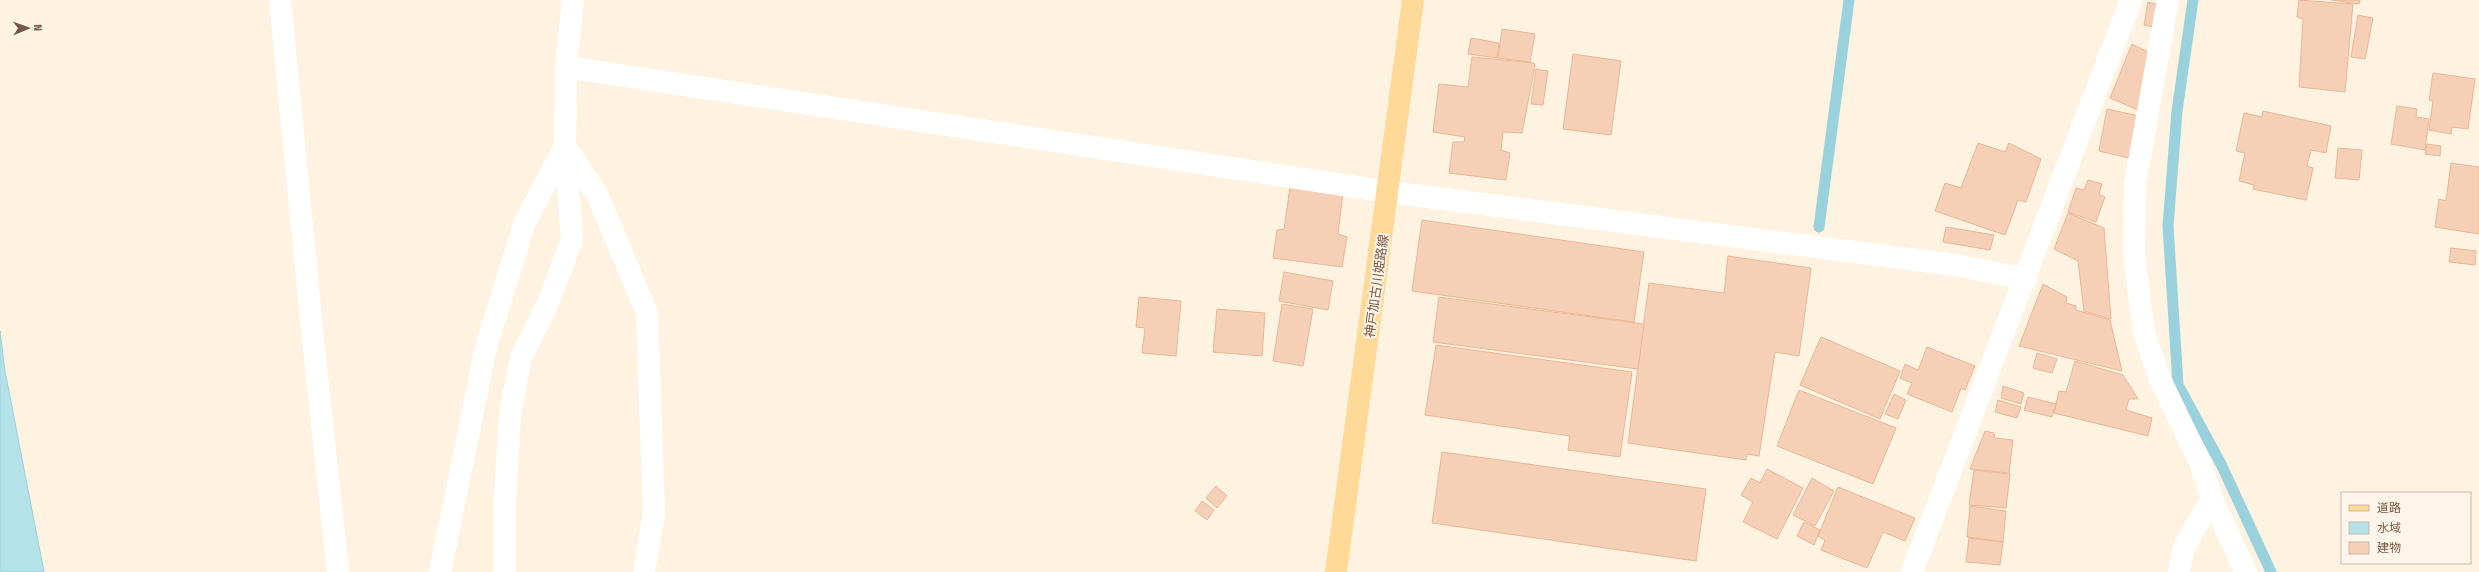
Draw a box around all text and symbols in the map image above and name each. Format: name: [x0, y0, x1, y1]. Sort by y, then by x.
north arrow: [8, 8, 48, 48]
text: N: [31, 24, 44, 31]
street label: 神戸加古川姫路線: [1362, 234, 1391, 339]
legend: [2341, 492, 2471, 564]
text: 道路: [2377, 501, 2401, 515]
text: 水域: [2377, 521, 2401, 535]
text: 建物: [2377, 541, 2401, 555]

